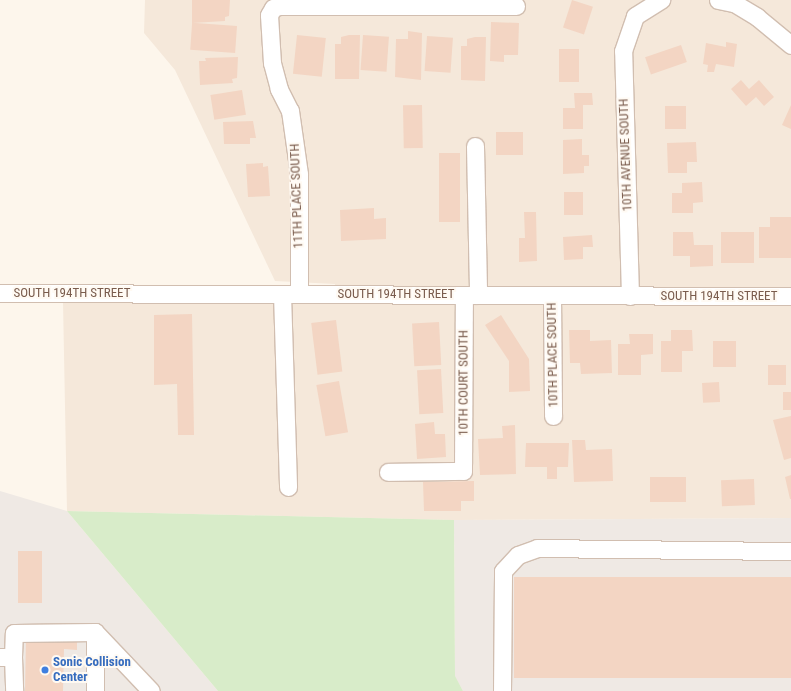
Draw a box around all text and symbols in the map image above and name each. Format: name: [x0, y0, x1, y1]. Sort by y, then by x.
street label: 10TH AVENUE SOUTH: [616, 98, 636, 212]
street label: 11TH PLACE SOUTH: [287, 143, 307, 249]
street label: SOUTH 194TH STREET: [14, 285, 130, 301]
street label: SOUTH 194TH STREET: [338, 286, 454, 302]
street label: SOUTH 194TH STREET: [661, 288, 777, 304]
street label: 10TH PLACE SOUTH: [544, 302, 562, 408]
street label: 10TH COURT SOUTH: [456, 330, 472, 436]
place label: Sonic Collision Center: [53, 655, 131, 686]
marker: Sonic Collision Center: [40, 665, 50, 675]

